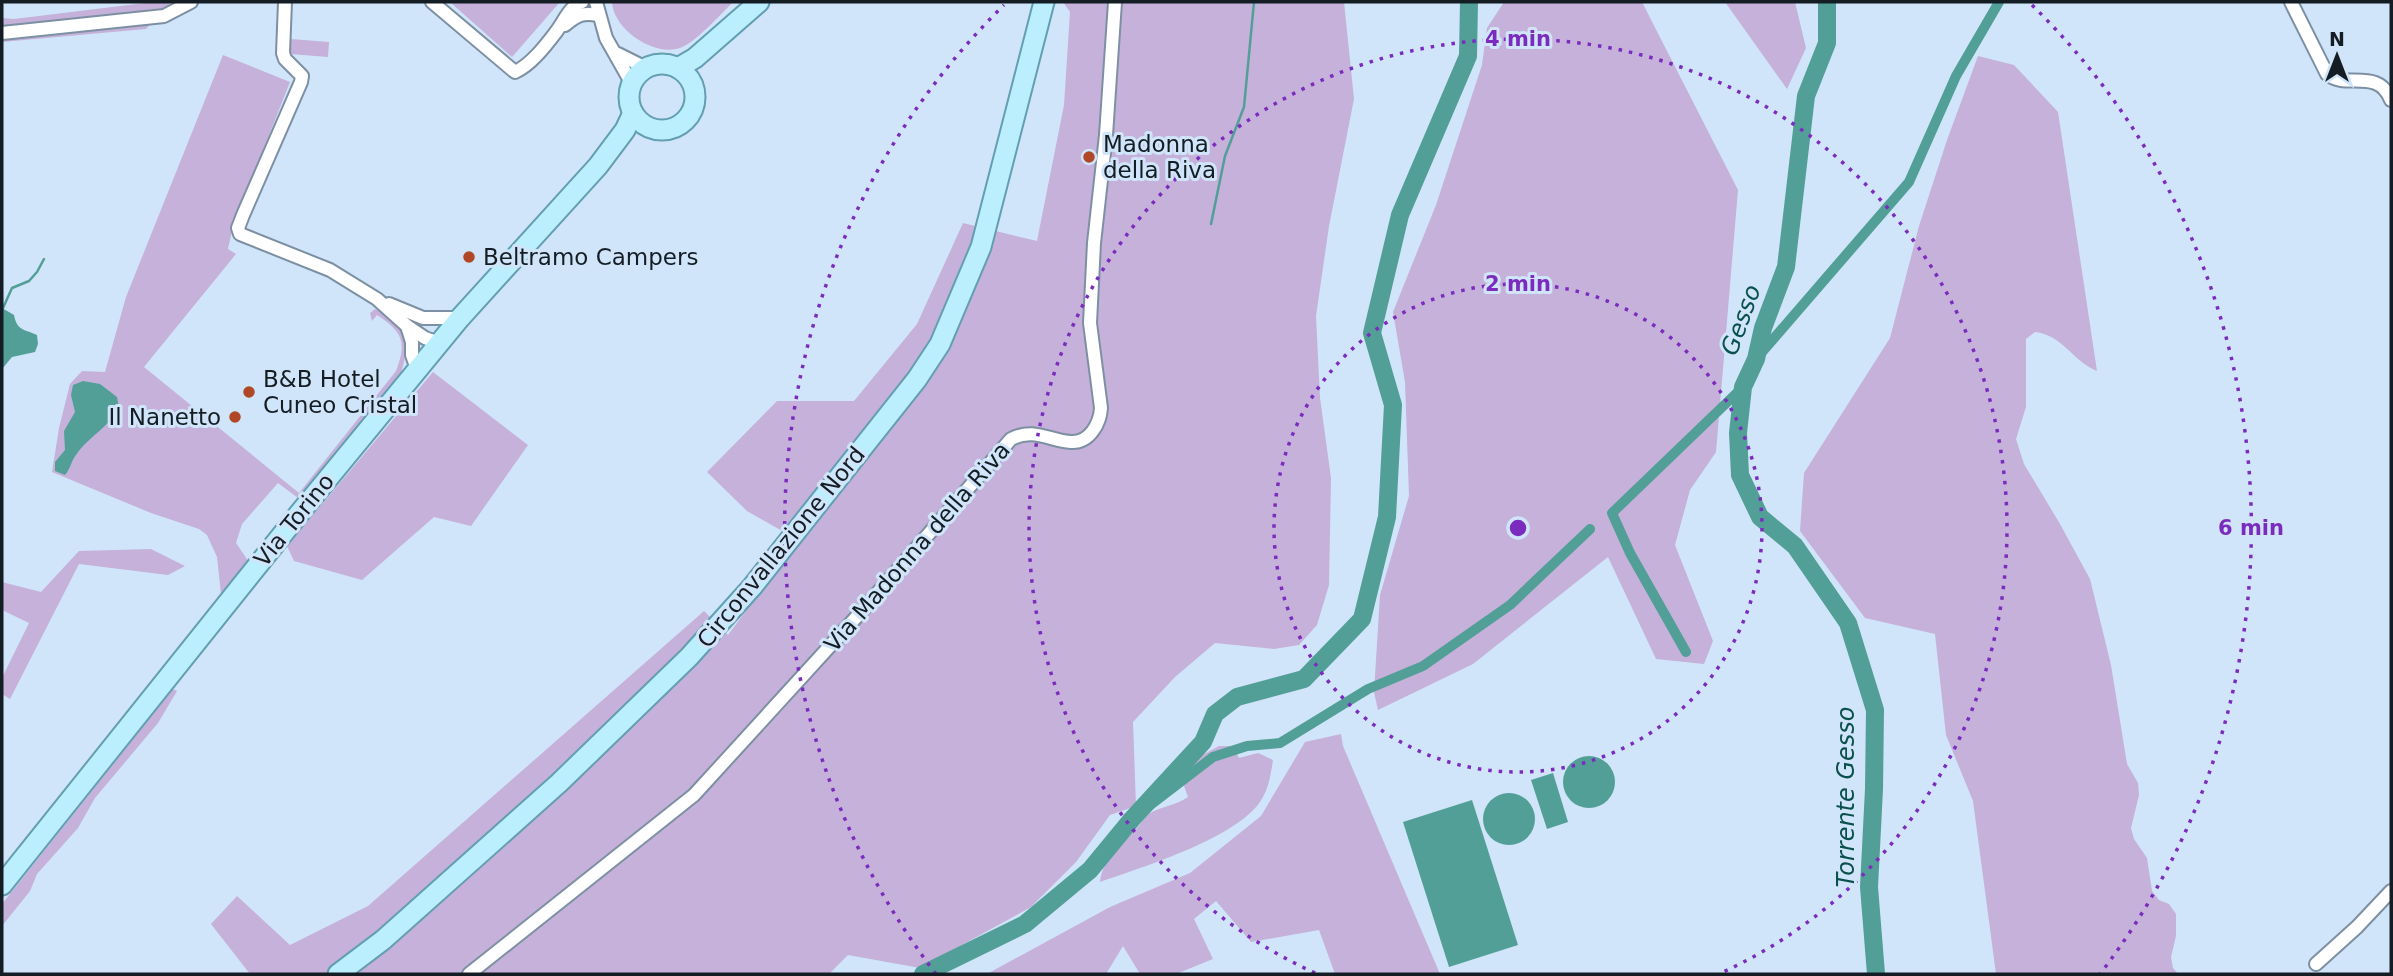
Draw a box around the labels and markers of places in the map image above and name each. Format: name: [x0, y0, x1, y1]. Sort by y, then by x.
place label: Madonna della Riva: [1103, 131, 1216, 183]
marker: Madonna della Riva: [1081, 149, 1097, 165]
place label: Beltramo Campers: [483, 244, 698, 270]
marker: Beltramo Campers: [461, 249, 477, 265]
place label: B&B Hotel Cuneo Cristal: [263, 366, 417, 418]
marker: B&B Hotel Cuneo Cristal: [241, 384, 257, 400]
place label: Il Nanetto: [108, 404, 221, 430]
marker: Il Nanetto: [227, 409, 243, 425]
centre of rings: [1506, 516, 1530, 540]

